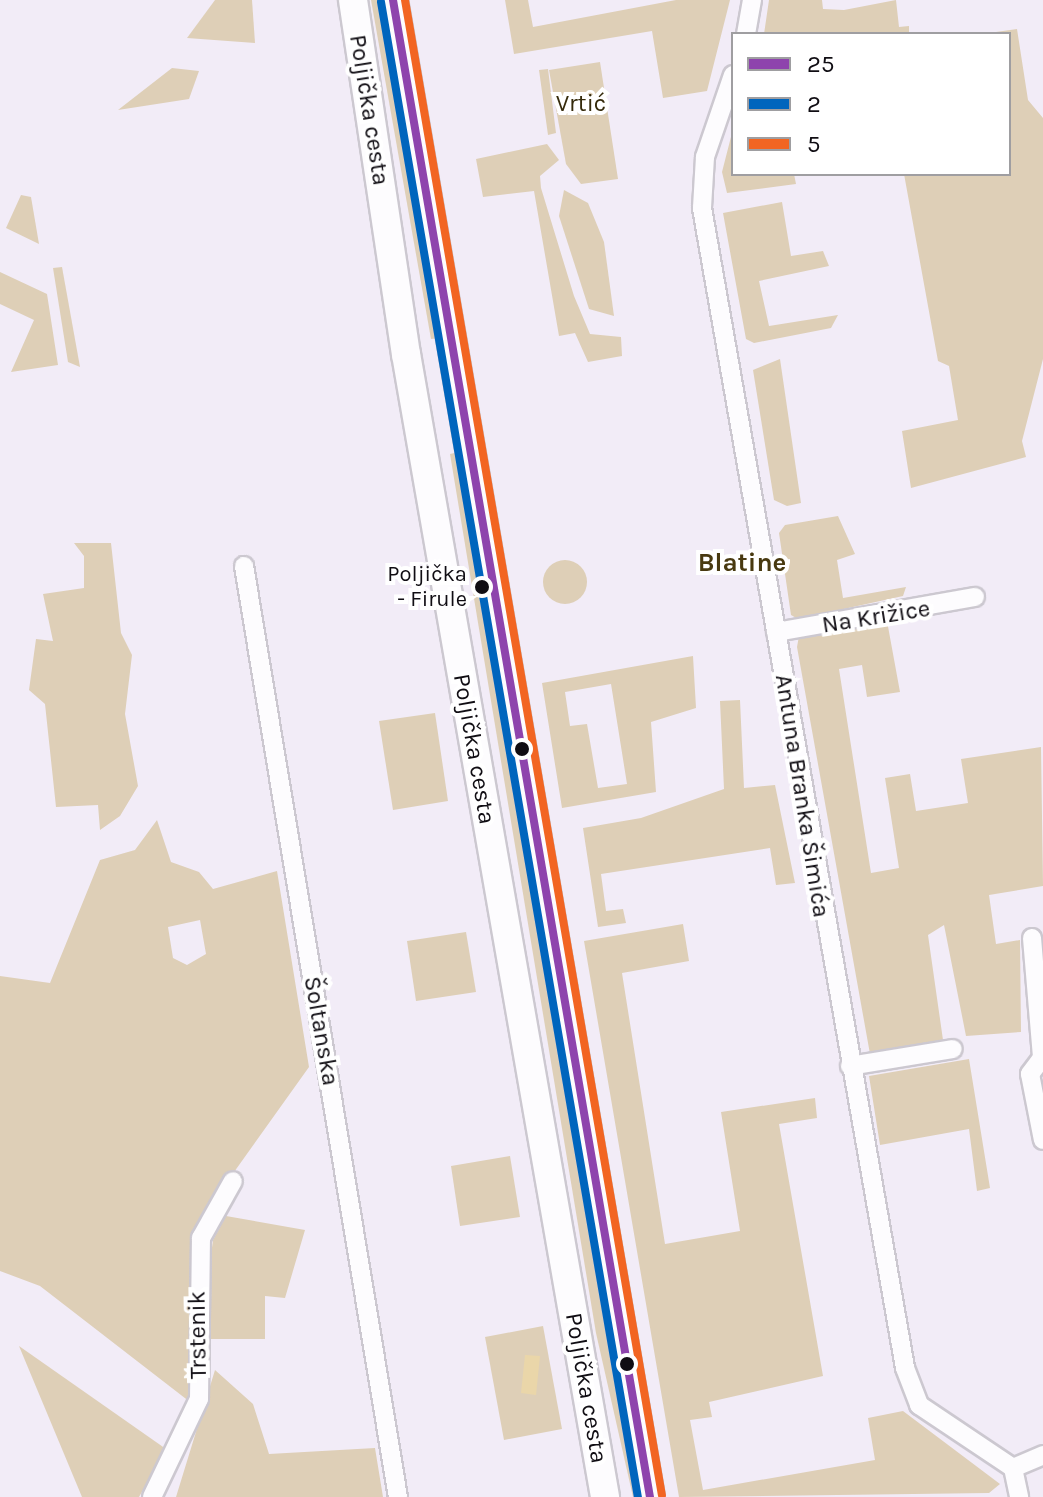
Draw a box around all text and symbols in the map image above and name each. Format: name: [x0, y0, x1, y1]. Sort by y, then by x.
legend: [731, 32, 1011, 176]
street label: Poljička cesta: [343, 33, 395, 187]
text: 25: [807, 50, 834, 78]
park label: Vrtić: [556, 90, 606, 118]
text: 2: [807, 90, 821, 118]
text: 5: [807, 130, 821, 158]
district label: Blatine: [698, 547, 786, 579]
place label: Poljička - Firule: [387, 561, 467, 612]
marker: Poljička - Firule: [474, 579, 490, 595]
street label: Na Križice: [820, 594, 932, 640]
street label: Poljička cesta: [447, 672, 501, 826]
street label: Antuna Branka Šimića: [769, 672, 835, 920]
unlabelled marker: [514, 741, 530, 757]
street label: Šoltanska: [297, 974, 345, 1088]
street label: Trstenik: [183, 1291, 213, 1379]
street label: Poljička cesta: [559, 1311, 613, 1465]
unlabelled marker: [619, 1356, 635, 1372]

